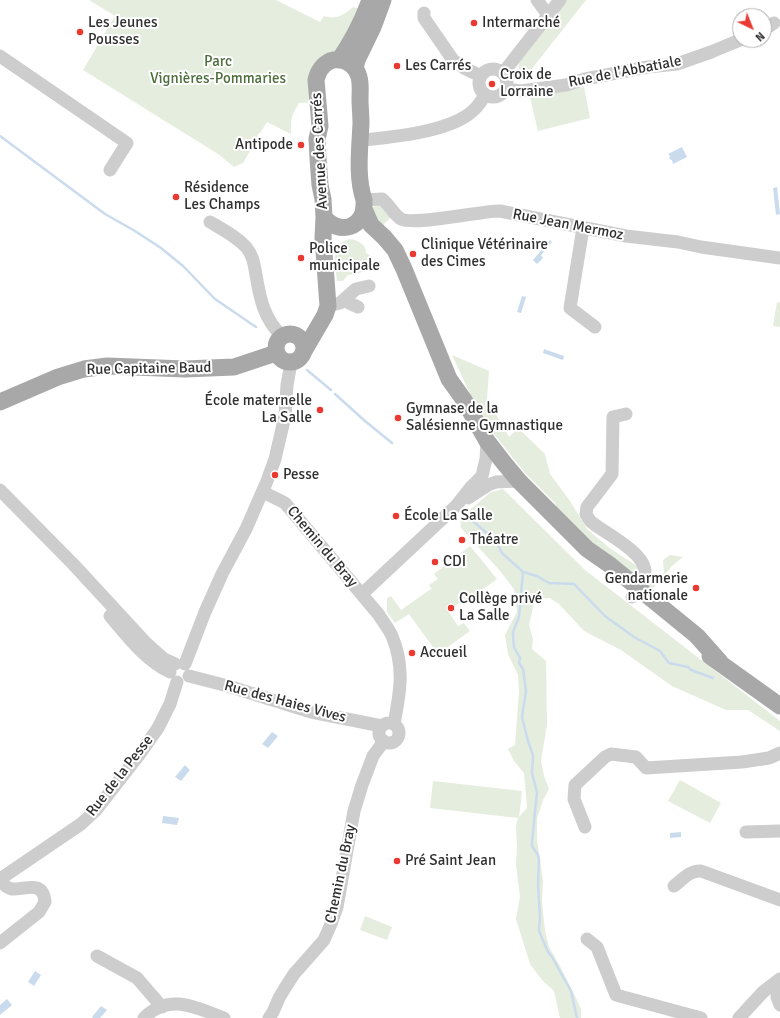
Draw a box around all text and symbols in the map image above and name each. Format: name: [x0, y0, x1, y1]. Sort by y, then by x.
north arrow: [732, 8, 772, 48]
place label: Les Jeunes Pousses: [88, 14, 158, 49]
place label: Intermarché: [482, 14, 560, 32]
marker: Intermarché: [469, 18, 479, 28]
marker: Les Jeunes Pousses: [75, 27, 85, 37]
text: N: [753, 29, 767, 44]
street label: Rue de l'Abbatiale: [567, 52, 683, 92]
park label: Parc Vignières-Pommaries: [150, 53, 286, 88]
place label: Les Carrés: [405, 57, 471, 75]
marker: Les Carrés: [392, 61, 402, 71]
place label: Croix de Lorraine: [500, 66, 554, 101]
marker: Croix de Lorraine: [487, 79, 497, 89]
street label: Avenue des Carrés: [308, 92, 332, 210]
place label: Antipode: [235, 136, 293, 154]
marker: Antipode: [296, 140, 306, 150]
place label: Résidence Les Champs: [184, 179, 260, 214]
marker: Résidence Les Champs: [171, 192, 181, 202]
street label: Rue Jean Mermoz: [511, 205, 625, 245]
place label: Clinique Vétérinaire des Cimes: [421, 236, 548, 271]
place label: Police municipale: [309, 240, 380, 275]
marker: Clinique Vétérinaire des Cimes: [408, 249, 418, 259]
marker: Police municipale: [296, 253, 306, 263]
street label: Rue Capitaine Baud: [86, 359, 212, 379]
place label: École maternelle La Salle: [205, 392, 312, 427]
place label: Gymnase de la Salésienne Gymnastique: [406, 400, 563, 435]
marker: École maternelle La Salle: [315, 405, 325, 415]
marker: Gymnase de la Salésienne Gymnastique: [393, 413, 403, 423]
place label: Pesse: [283, 466, 319, 484]
marker: Pesse: [270, 470, 280, 480]
street label: Chemin du Bray: [283, 503, 361, 591]
place label: École La Salle: [404, 507, 493, 525]
marker: École La Salle: [391, 511, 401, 521]
place label: Théatre: [470, 531, 518, 549]
marker: Théatre: [457, 535, 467, 545]
place label: CDI: [443, 553, 466, 571]
marker: CDI: [430, 557, 440, 567]
place label: Gendarmerie nationale: [605, 570, 688, 605]
marker: Gendarmerie nationale: [691, 583, 701, 593]
place label: Collège privé La Salle: [459, 590, 542, 625]
marker: Collège privé La Salle: [446, 603, 456, 613]
place label: Accueil: [420, 644, 467, 662]
marker: Accueil: [407, 648, 417, 658]
street label: Rue des Haies Vives: [222, 677, 348, 727]
street label: Rue de la Pesse: [83, 732, 157, 820]
street label: Chemin du Bray: [322, 823, 360, 925]
place label: Pré Saint Jean: [405, 852, 496, 870]
marker: Pré Saint Jean: [392, 856, 402, 866]

